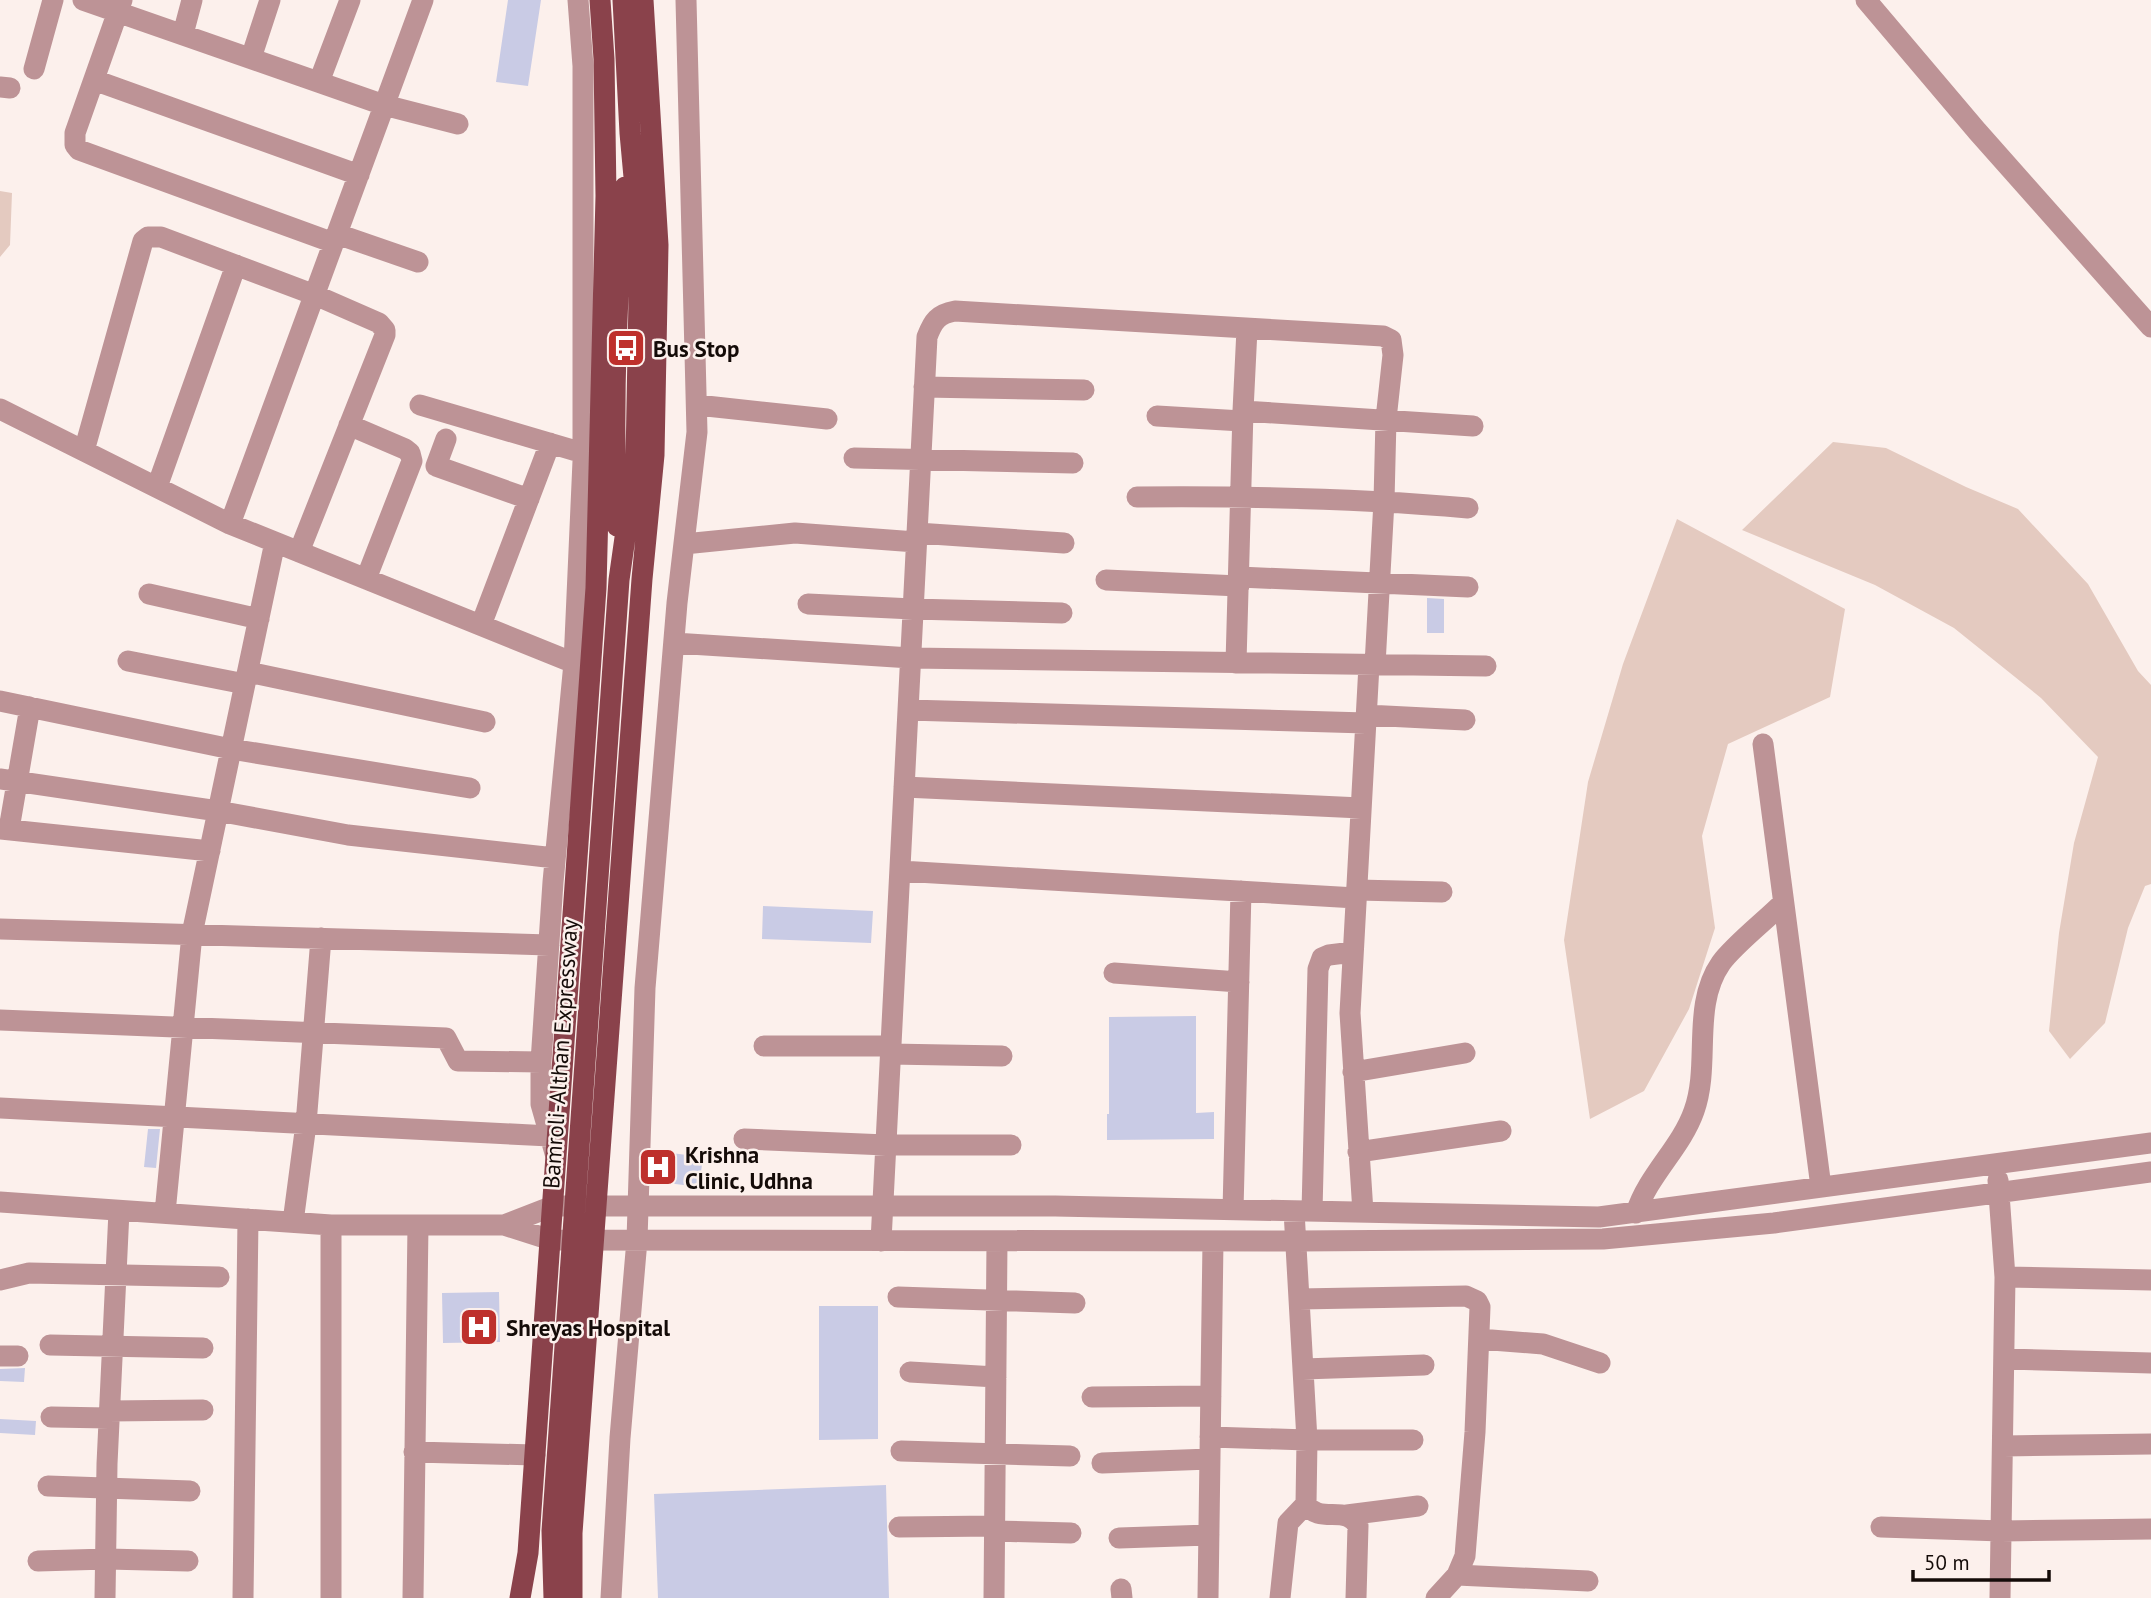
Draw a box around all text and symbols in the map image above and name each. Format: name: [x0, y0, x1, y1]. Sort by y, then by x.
bus stop icon: Bus Stop: [605, 327, 647, 369]
place label: Bus Stop: [653, 334, 739, 363]
street label: Bamroli-Althan Expressway: [536, 918, 584, 1190]
place label: Krishna Clinic, Udhna: [685, 1140, 813, 1195]
hospital icon: Krishna Clinic, Udhna: [637, 1146, 679, 1188]
hospital icon: Shreyas Hospital: [458, 1306, 500, 1348]
place label: Shreyas Hospital: [506, 1313, 670, 1342]
scale bar: [1913, 1538, 2050, 1582]
text: 50 m: [1924, 1549, 1970, 1576]

